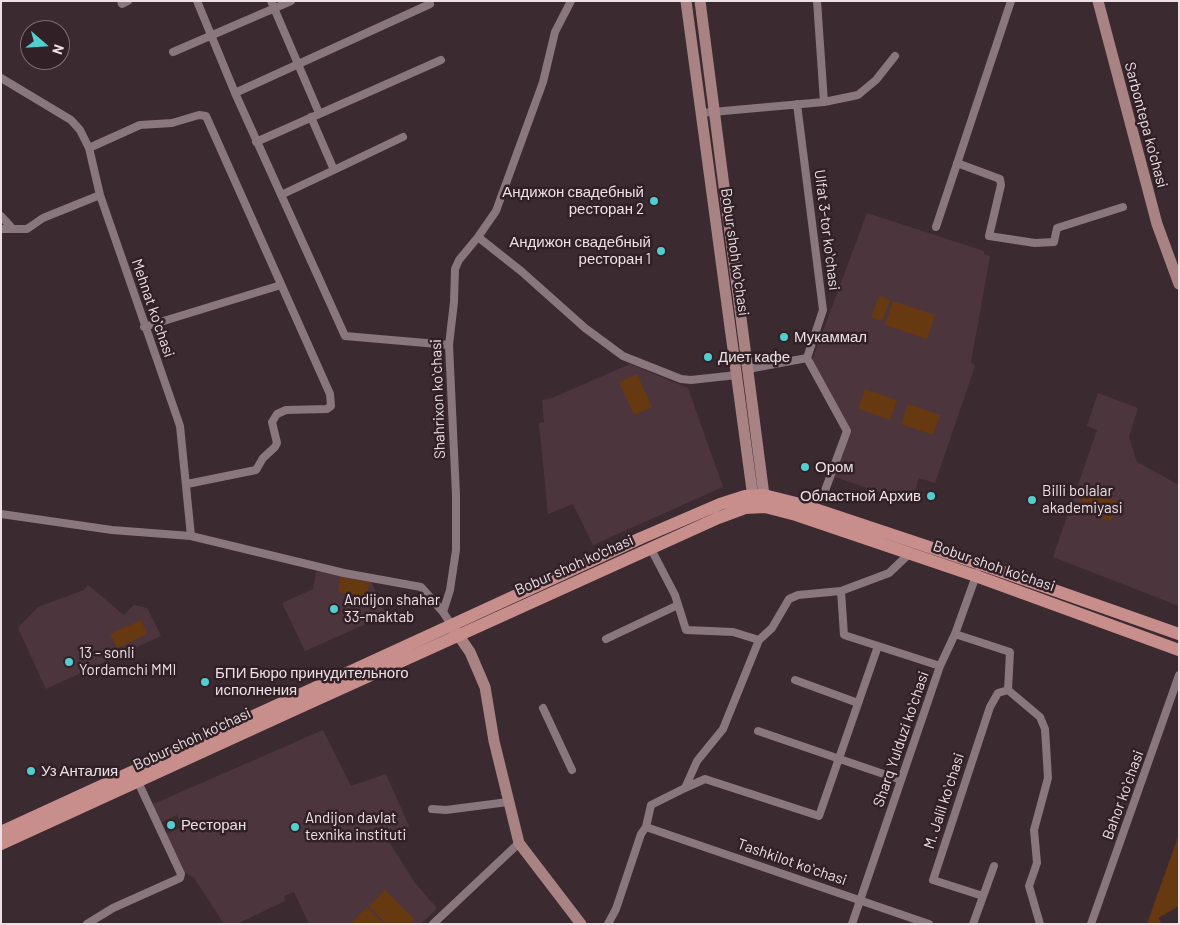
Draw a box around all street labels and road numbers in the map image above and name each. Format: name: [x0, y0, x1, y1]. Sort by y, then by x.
street label: Sarbontepa ko'chasi: [1121, 60, 1171, 190]
street label: Ulfat 3-tor koʻchasi: [811, 168, 843, 292]
street label: Bobur shoh koʻchasi: [717, 187, 753, 317]
street label: Mehnat koʻchasi: [128, 256, 178, 360]
street label: Shahrixon koʻchasi: [427, 339, 449, 459]
street label: Bobur shoh ko'chasi: [512, 531, 636, 599]
street label: Bobur shoh ko'chasi: [931, 537, 1057, 595]
street label: Sharq Yulduzi koʻchasi: [869, 669, 933, 809]
street label: Bobur shoh ko'chasi: [130, 704, 254, 774]
street label: Bahor koʻchasi: [1099, 748, 1147, 842]
street label: M. Jalil koʻchasi: [920, 751, 968, 851]
street label: Tashkilot koʻchasi: [735, 835, 849, 889]

